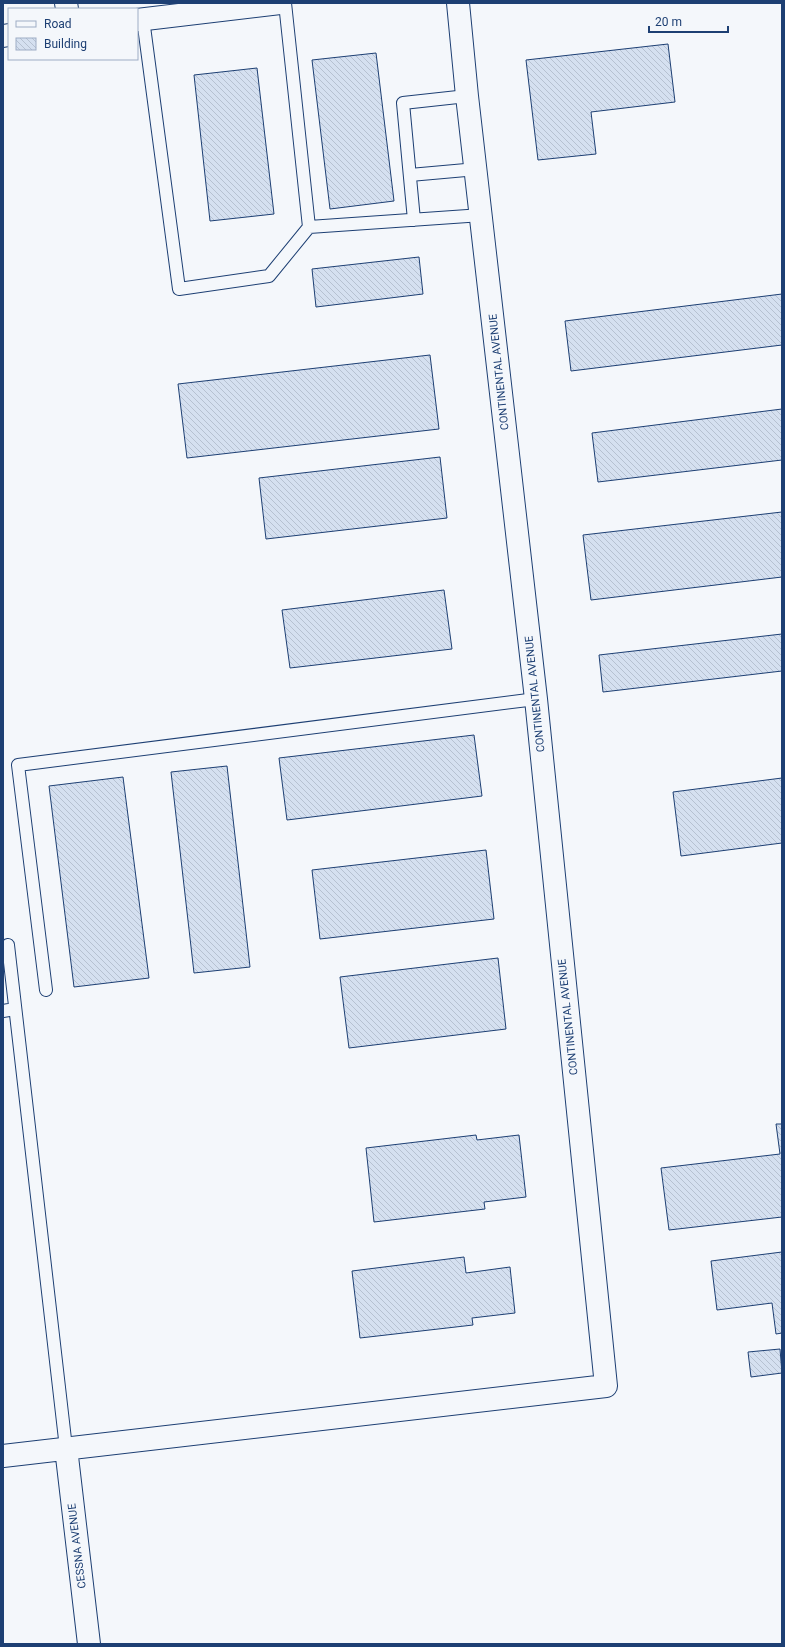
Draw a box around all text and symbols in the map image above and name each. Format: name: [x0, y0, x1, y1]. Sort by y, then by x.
legend: [8, 8, 138, 60]
scale bar: [649, 8, 728, 34]
text: 20 m: [655, 15, 682, 29]
text: Road: [44, 17, 72, 31]
text: Building: [44, 37, 87, 51]
street label: CONTINENTAL AVENUE: [486, 313, 512, 431]
street label: CONTINENTAL AVENUE: [522, 635, 548, 753]
street label: CONTINENTAL AVENUE: [555, 958, 581, 1076]
street label: CESSNA AVENUE: [65, 1503, 89, 1589]

